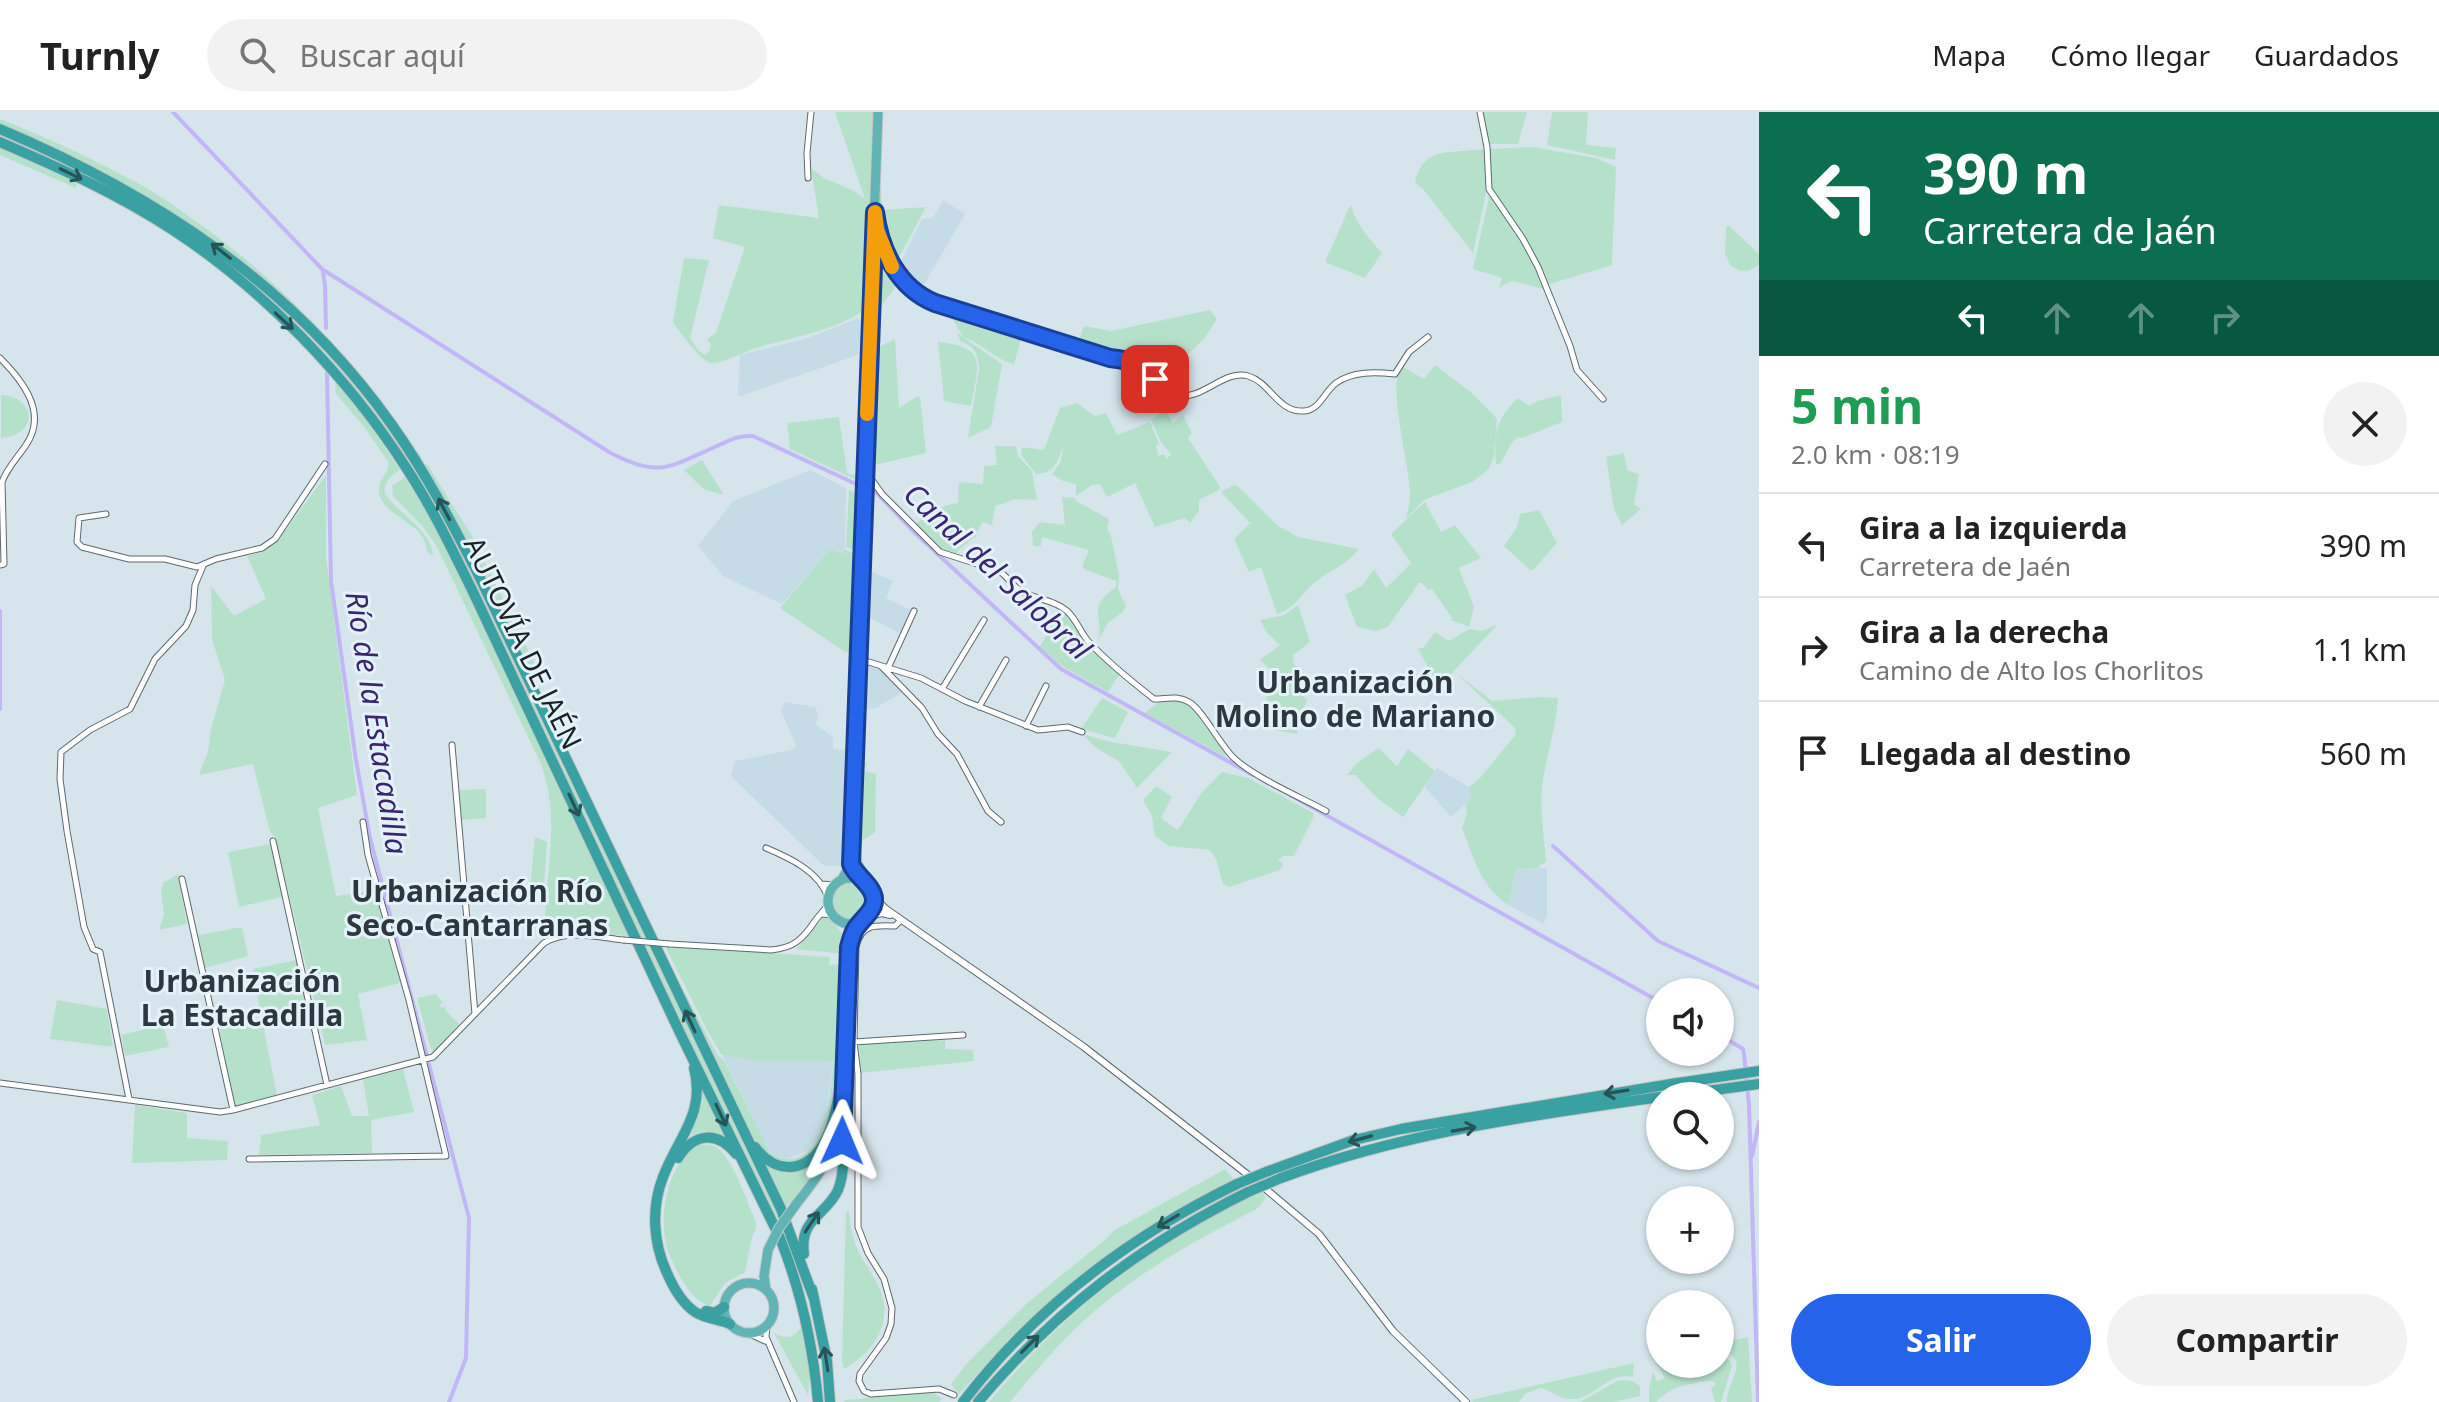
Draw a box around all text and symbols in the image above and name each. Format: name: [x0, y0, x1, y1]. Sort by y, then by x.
search box: [207, 19, 767, 91]
text: Turnly: [40, 29, 159, 81]
icon: search: [235, 33, 279, 77]
text: Buscar aquí: [299, 35, 465, 76]
text: Mapa: [1932, 36, 2006, 74]
text: Cómo llegar: [2050, 36, 2210, 74]
text: Guardados: [2254, 36, 2399, 74]
text: 390 m: [1923, 134, 2088, 210]
icon: left: [1791, 144, 1895, 248]
one-way arrow: [59, 166, 83, 182]
text: Carretera de Jaén: [1923, 206, 2217, 255]
one-way arrow: [211, 242, 232, 259]
icon: left: [1951, 296, 1995, 340]
icon: ahead: [2035, 296, 2079, 340]
icon: ahead: [2119, 296, 2163, 340]
icon: right: [2203, 296, 2247, 340]
one-way arrow: [274, 311, 293, 330]
pin: [1121, 345, 1189, 413]
icon: arrive: [1133, 357, 1177, 401]
text: 5 min: [1791, 373, 1923, 438]
button: close: [2323, 382, 2407, 466]
text: 2.0 km · 08:19: [1791, 436, 1960, 472]
water label: Canal del Salobral: [895, 473, 1102, 670]
one-way arrow: [436, 498, 452, 521]
text: Gira a la izquierda: [1859, 507, 2128, 548]
icon: left: [1791, 523, 1835, 567]
text: 390 m: [2320, 525, 2407, 566]
street label: AUTOVÍA DE JAÉN: [456, 530, 592, 755]
text: Carretera de Jaén: [1859, 548, 2071, 584]
water label: Río de la Estacadilla: [336, 588, 419, 857]
text: Gira a la derecha: [1859, 611, 2109, 652]
icon: right: [1791, 627, 1835, 671]
text: 1.1 km: [2313, 629, 2407, 670]
text: Camino de Alto los Chorlitos: [1859, 652, 2204, 688]
district label: Urbanización Molino de Mariano: [1215, 661, 1495, 736]
icon: arrive: [1791, 731, 1835, 775]
text: Llegada al destino: [1859, 733, 2131, 774]
text: 560 m: [2320, 733, 2407, 774]
one-way arrow: [567, 792, 582, 816]
district label: Urbanización Río Seco-Cantarranas: [346, 870, 608, 945]
district label: Urbanización La Estacadilla: [141, 960, 343, 1035]
map controls: [1646, 978, 1734, 1378]
button: sound: [1646, 978, 1734, 1066]
one-way arrow: [682, 1009, 697, 1033]
button: search: [1646, 1082, 1734, 1170]
one-way arrow: [1604, 1086, 1629, 1101]
position arrow: [800, 1099, 884, 1183]
one-way arrow: [714, 1103, 729, 1127]
one-way arrow: [1451, 1121, 1476, 1136]
one-way arrow: [1348, 1132, 1374, 1147]
button: +: [1646, 1186, 1734, 1274]
one-way arrow: [804, 1212, 820, 1234]
one-way arrow: [1157, 1213, 1180, 1229]
button: −: [1646, 1290, 1734, 1378]
button: Salir: [1791, 1294, 2091, 1386]
button: Compartir: [2107, 1294, 2407, 1386]
one-way arrow: [1020, 1335, 1039, 1354]
one-way arrow: [818, 1346, 833, 1372]

